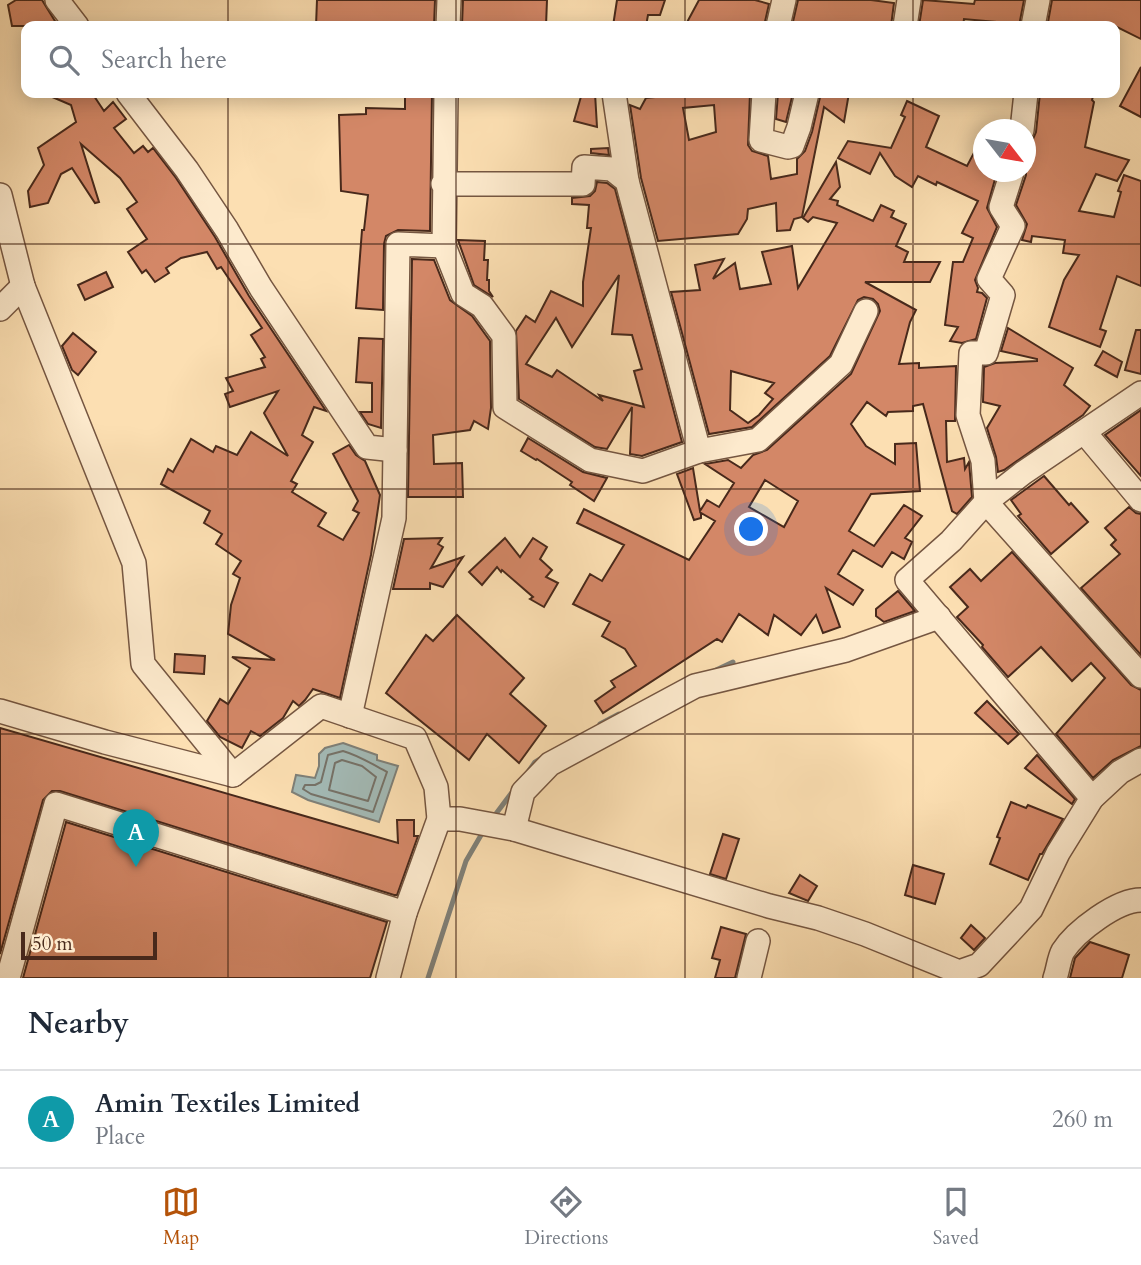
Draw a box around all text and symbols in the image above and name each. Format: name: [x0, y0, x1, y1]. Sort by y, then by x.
search box: [21, 21, 1120, 98]
icon: search: [45, 41, 83, 79]
text: Search here: [101, 42, 227, 77]
north arrow: [973, 119, 1036, 182]
your location: [734, 512, 768, 546]
pin: A: [113, 809, 159, 867]
scale bar: [21, 929, 158, 961]
text: 50 m: [32, 931, 73, 957]
text: Nearby: [28, 1003, 129, 1044]
text: Amin Textiles Limited: [95, 1086, 360, 1121]
text: A: [42, 1104, 60, 1135]
text: 260 m: [1052, 1104, 1113, 1135]
text: Place: [95, 1121, 145, 1152]
tab: Map: [162, 1183, 200, 1251]
tab: Directions: [525, 1183, 608, 1251]
tab: Saved: [933, 1183, 979, 1251]

